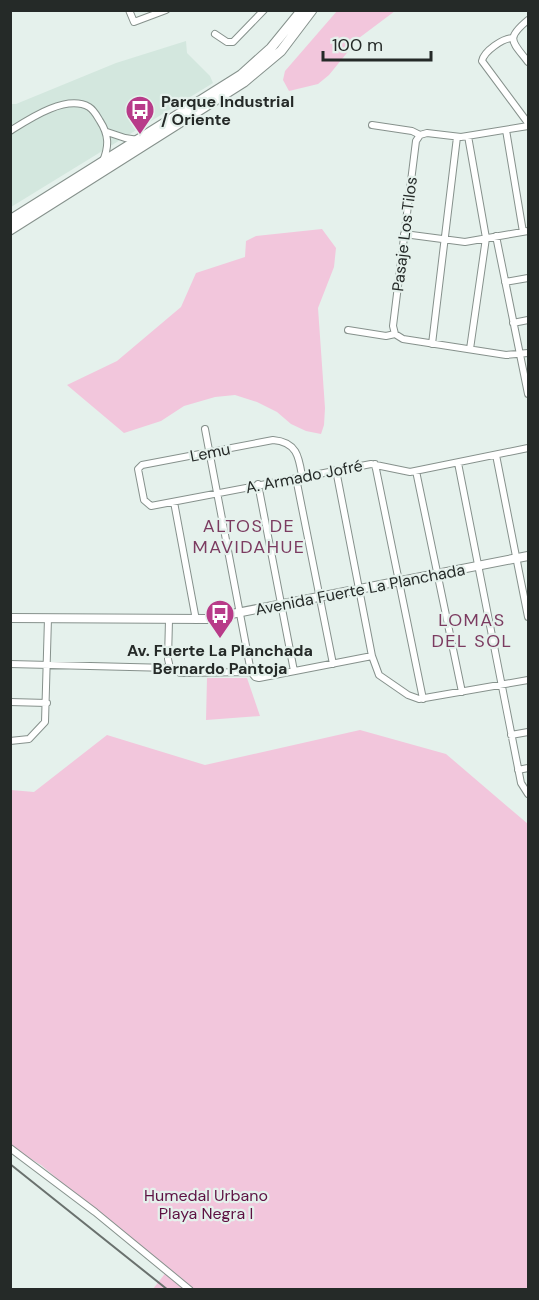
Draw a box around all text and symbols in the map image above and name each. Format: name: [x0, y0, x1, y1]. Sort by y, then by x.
scale bar: [323, 24, 431, 62]
text: 100 m: [332, 33, 383, 57]
place label: Parque Industrial / Oriente: [161, 91, 294, 130]
bus stop icon: Parque Industrial / Oriente: [124, 94, 156, 136]
street label: Pasaje Los Tilos: [387, 176, 422, 293]
street label: Lemu: [188, 438, 232, 467]
street label: A. Armado Jofré: [244, 455, 364, 498]
district label: ALTOS DE MAVIDAHUE: [193, 514, 305, 559]
street label: Avenida Fuerte La Planchada: [254, 559, 467, 620]
bus stop icon: Av. Fuerte La Planchada Bernardo Pantoja: [204, 598, 236, 640]
district label: LOMAS DEL SOL: [431, 608, 513, 653]
place label: Av. Fuerte La Planchada Bernardo Pantoja: [127, 640, 313, 679]
park label: Humedal Urbano Playa Negra I: [144, 1185, 268, 1224]

